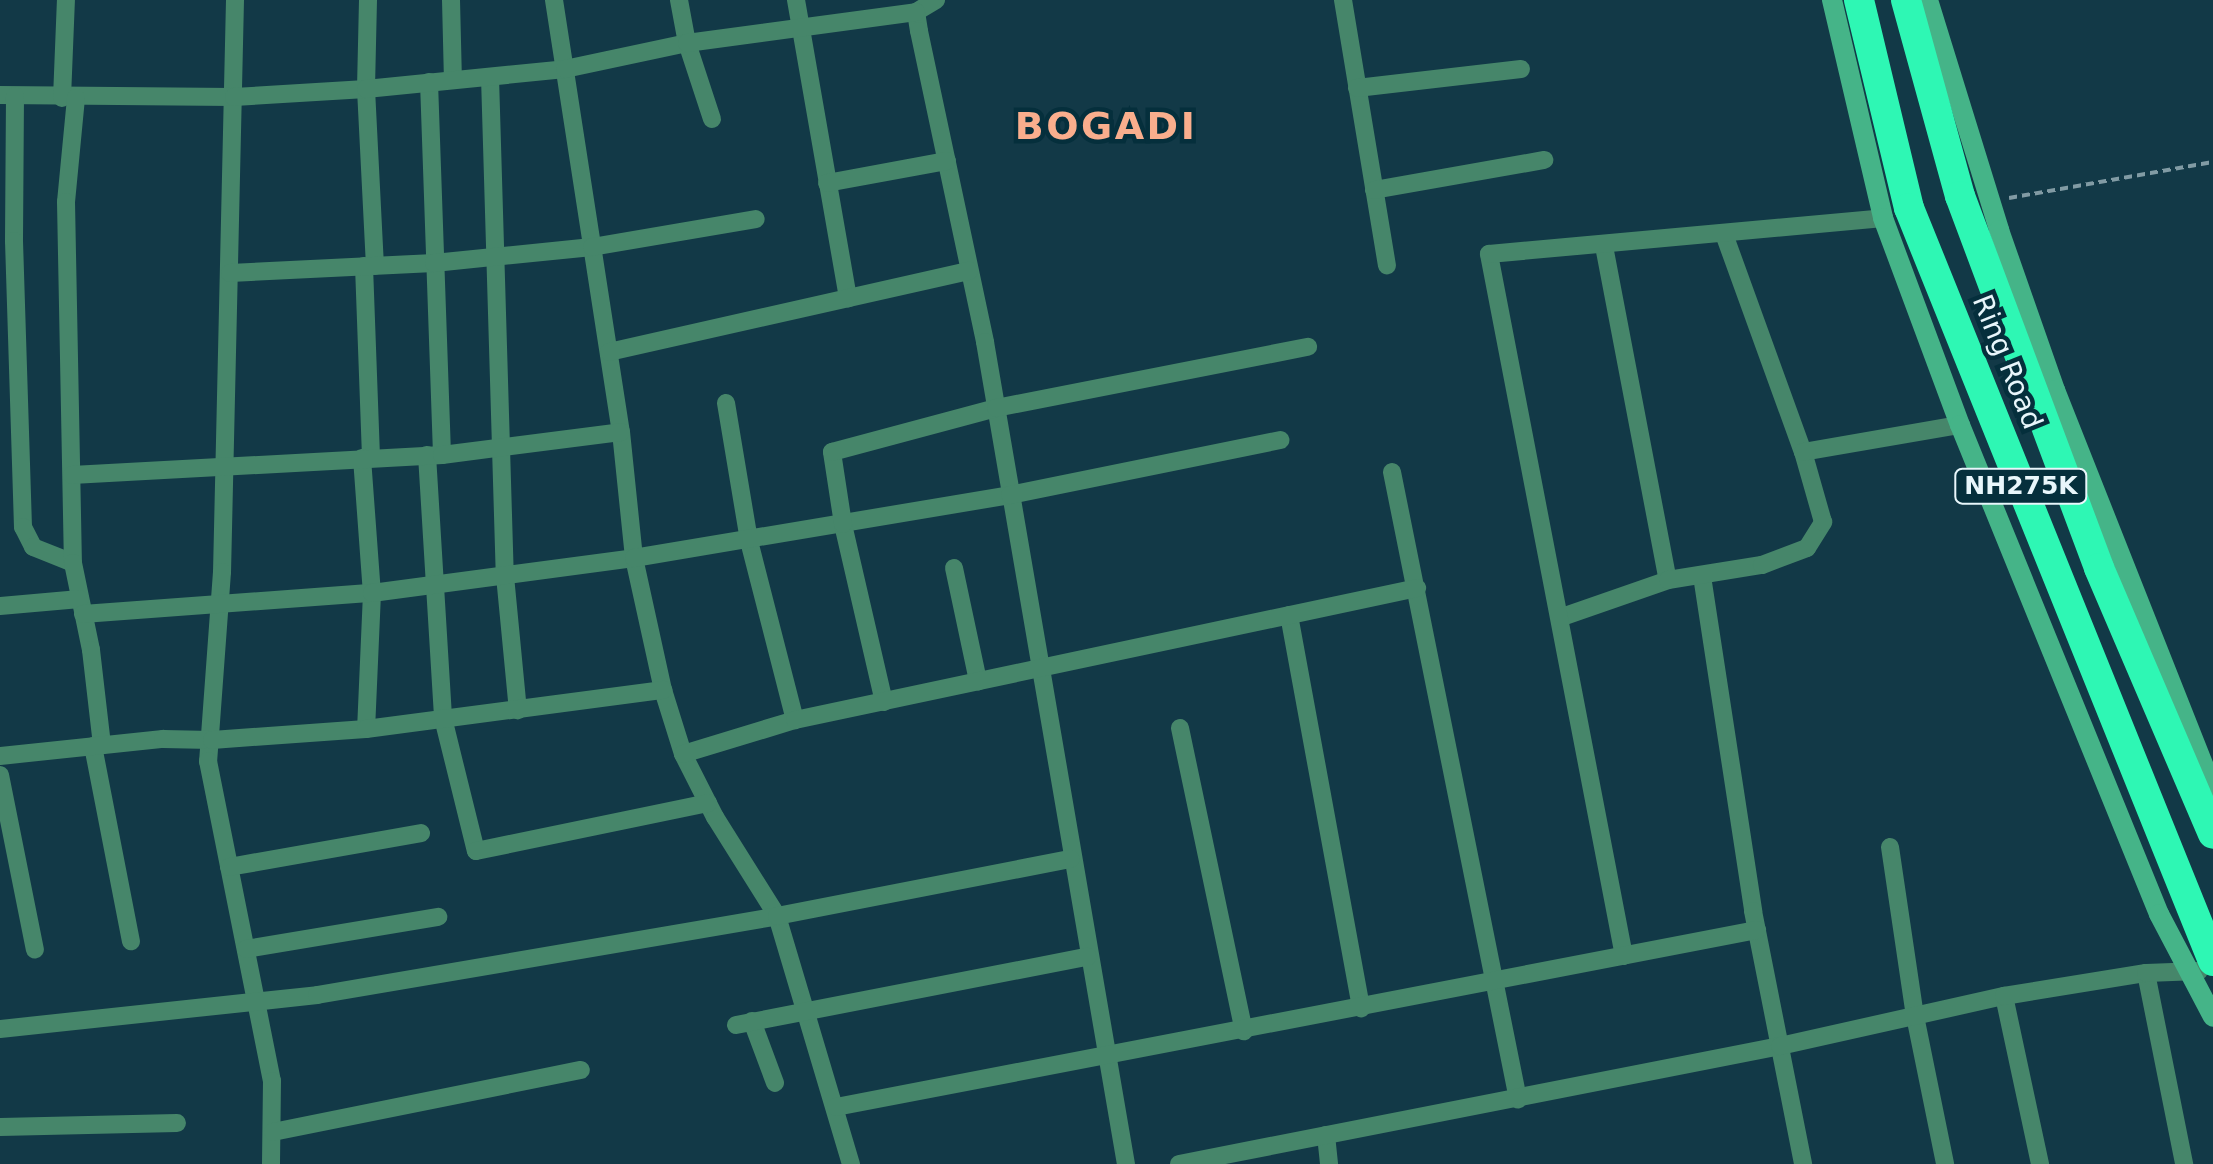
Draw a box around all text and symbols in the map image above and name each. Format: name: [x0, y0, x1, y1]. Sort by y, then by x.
district label: BOGADI: [1015, 104, 1197, 150]
street label: Ring Road: [1965, 290, 2049, 434]
road number: NH275K: [1954, 466, 2088, 506]

